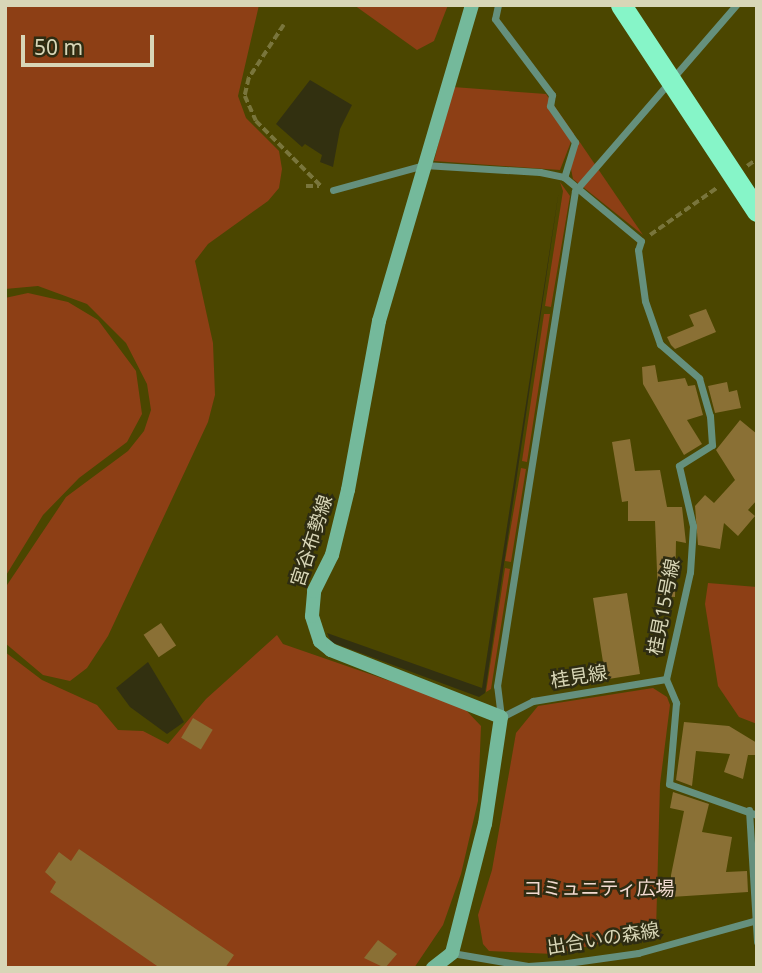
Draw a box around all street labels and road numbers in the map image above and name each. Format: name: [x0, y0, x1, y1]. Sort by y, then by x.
street label: 宮谷布勢線: [286, 492, 338, 590]
street label: 桂見15号線: [643, 557, 685, 657]
street label: 桂見線: [549, 661, 609, 693]
street label: 出合いの森線: [545, 919, 661, 959]

